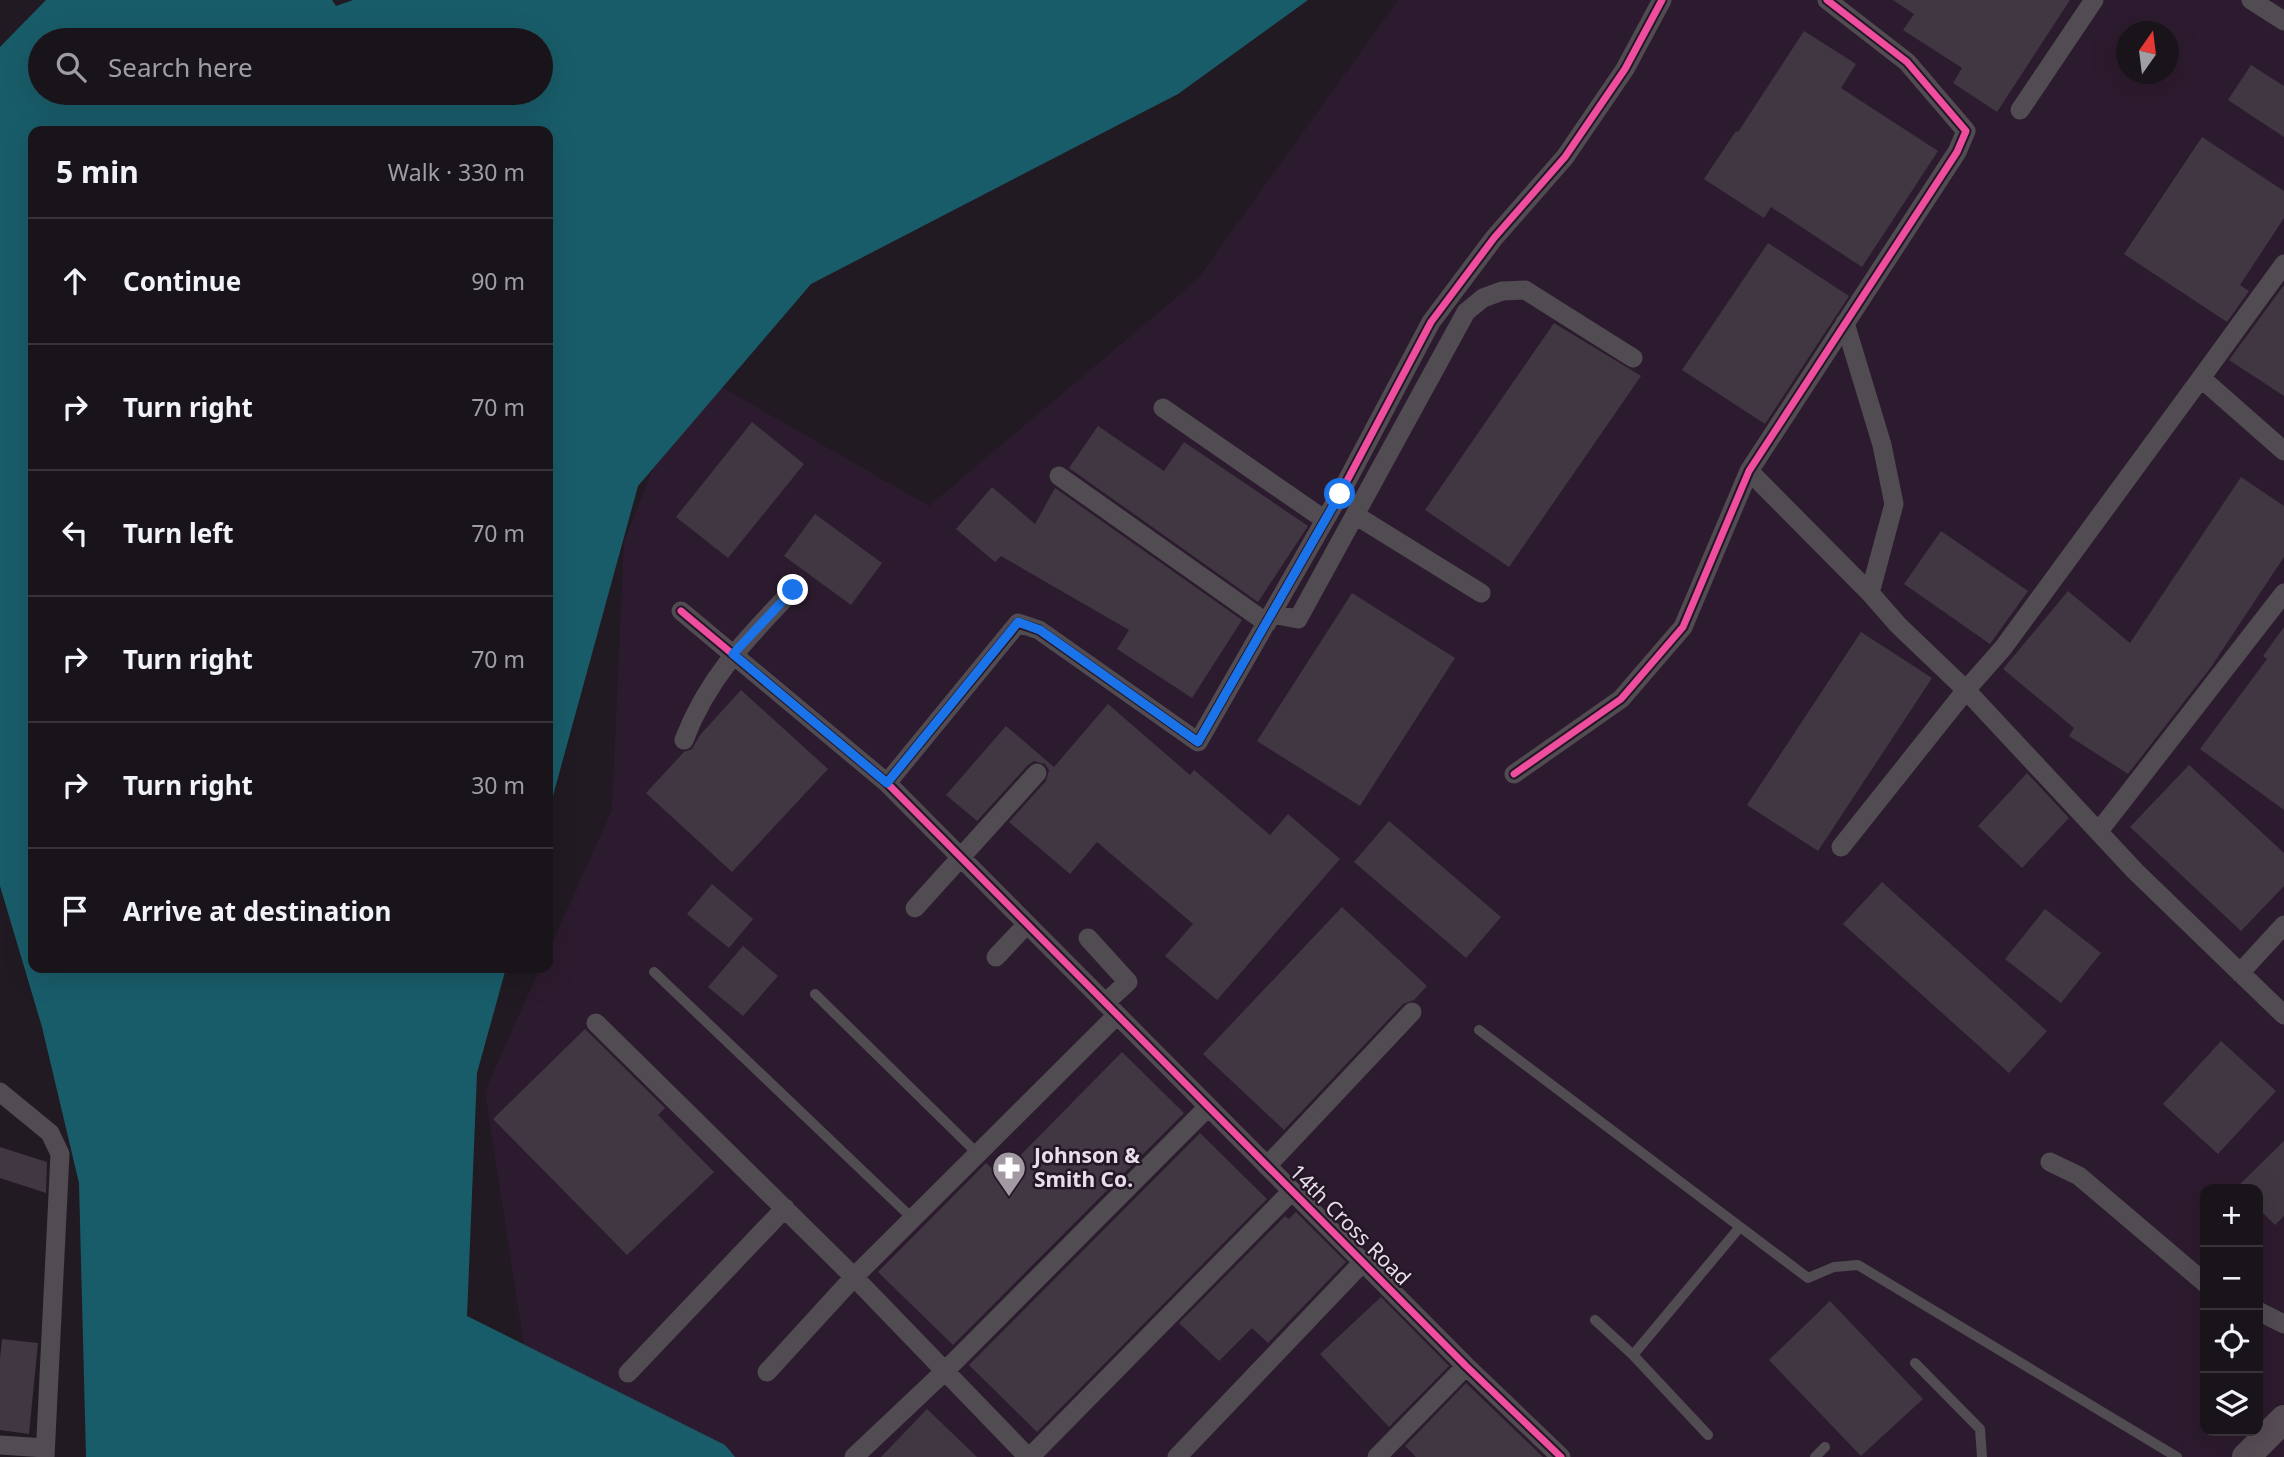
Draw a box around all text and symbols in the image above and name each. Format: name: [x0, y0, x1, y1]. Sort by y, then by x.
north arrow: [2116, 21, 2179, 84]
search box: [28, 28, 553, 105]
icon: search: [52, 48, 90, 86]
text: Search here: [108, 49, 253, 85]
text: 5 min: [56, 151, 139, 192]
text: Walk · 330 m: [388, 156, 525, 188]
icon: ahead: [56, 262, 94, 300]
text: Continue: [123, 263, 241, 299]
text: 90 m: [471, 265, 525, 297]
icon: right: [56, 388, 94, 426]
text: Turn right: [123, 389, 253, 425]
text: 70 m: [471, 391, 525, 423]
route start: [1324, 478, 1355, 509]
icon: left: [56, 514, 94, 552]
text: Turn left: [123, 515, 234, 551]
text: 70 m: [471, 517, 525, 549]
route end: [777, 574, 808, 605]
icon: right: [56, 640, 94, 678]
text: Turn right: [123, 641, 253, 677]
text: 70 m: [471, 643, 525, 675]
icon: right: [56, 766, 94, 804]
text: Turn right: [123, 767, 253, 803]
text: 30 m: [471, 769, 525, 801]
icon: arrive: [56, 892, 94, 930]
text: Arrive at destination: [123, 893, 392, 929]
place label: Johnson & Smith Co.: [1032, 1141, 1140, 1193]
pharmacy icon: Johnson & Smith Co.: [990, 1149, 1028, 1198]
street label: 14th Cross Road: [1284, 1158, 1417, 1291]
map controls: [2200, 1184, 2263, 1436]
button: +: [2200, 1184, 2263, 1247]
button: −: [2200, 1247, 2263, 1310]
button: locate: [2200, 1310, 2263, 1373]
button: layers: [2200, 1373, 2263, 1436]

